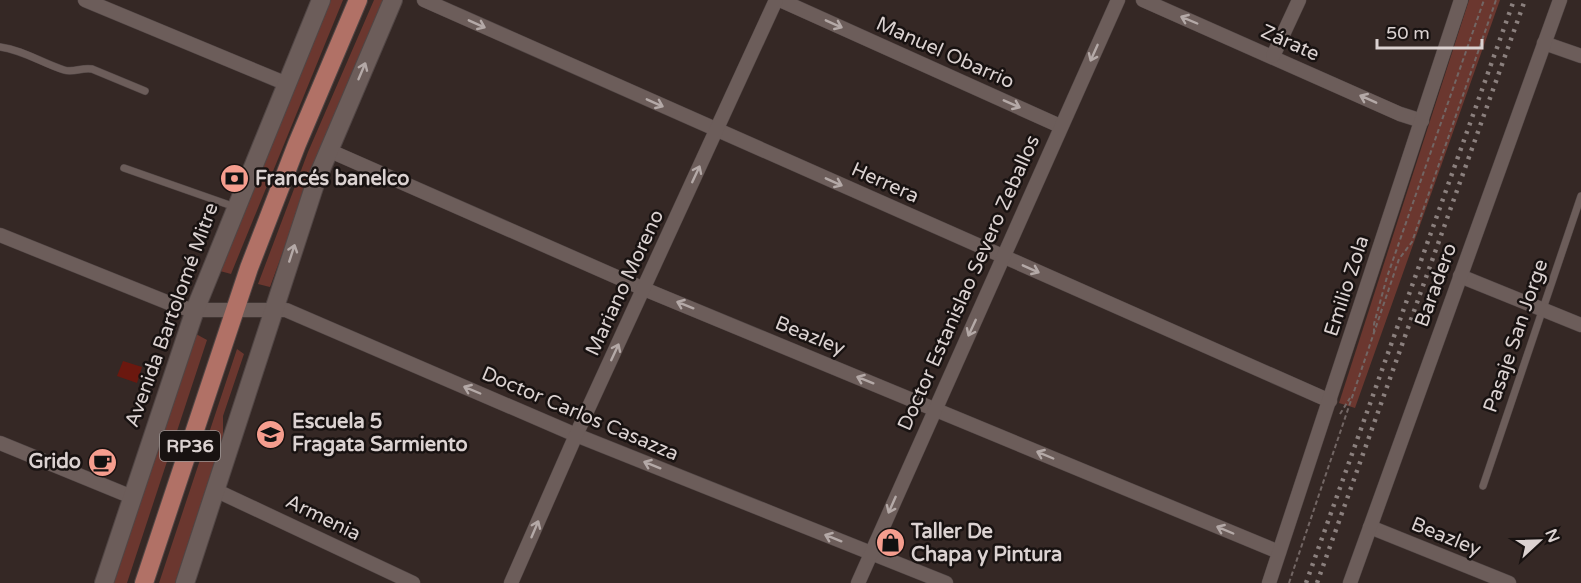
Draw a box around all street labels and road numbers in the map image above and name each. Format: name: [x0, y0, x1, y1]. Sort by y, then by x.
street label: Manuel Obarrio: [872, 12, 1018, 94]
street label: Zárate: [1257, 20, 1323, 66]
street label: Doctor Estanislao Severo Zeballos: [893, 131, 1045, 435]
street label: Herrera: [848, 158, 922, 208]
street label: Avenida Bartolomé Mitre: [120, 200, 224, 430]
street label: Mariano Moreno: [581, 206, 669, 360]
street label: Emilio Zola: [1319, 233, 1375, 339]
street label: Baradero: [1410, 240, 1462, 330]
street label: Pasaje San Jorge: [1479, 256, 1553, 416]
street label: Beazley: [772, 311, 849, 361]
street label: Doctor Carlos Casazza: [478, 362, 682, 466]
road number: RP36: [160, 431, 220, 461]
street label: Armenia: [282, 490, 364, 546]
street label: Beazley: [1408, 512, 1485, 562]

